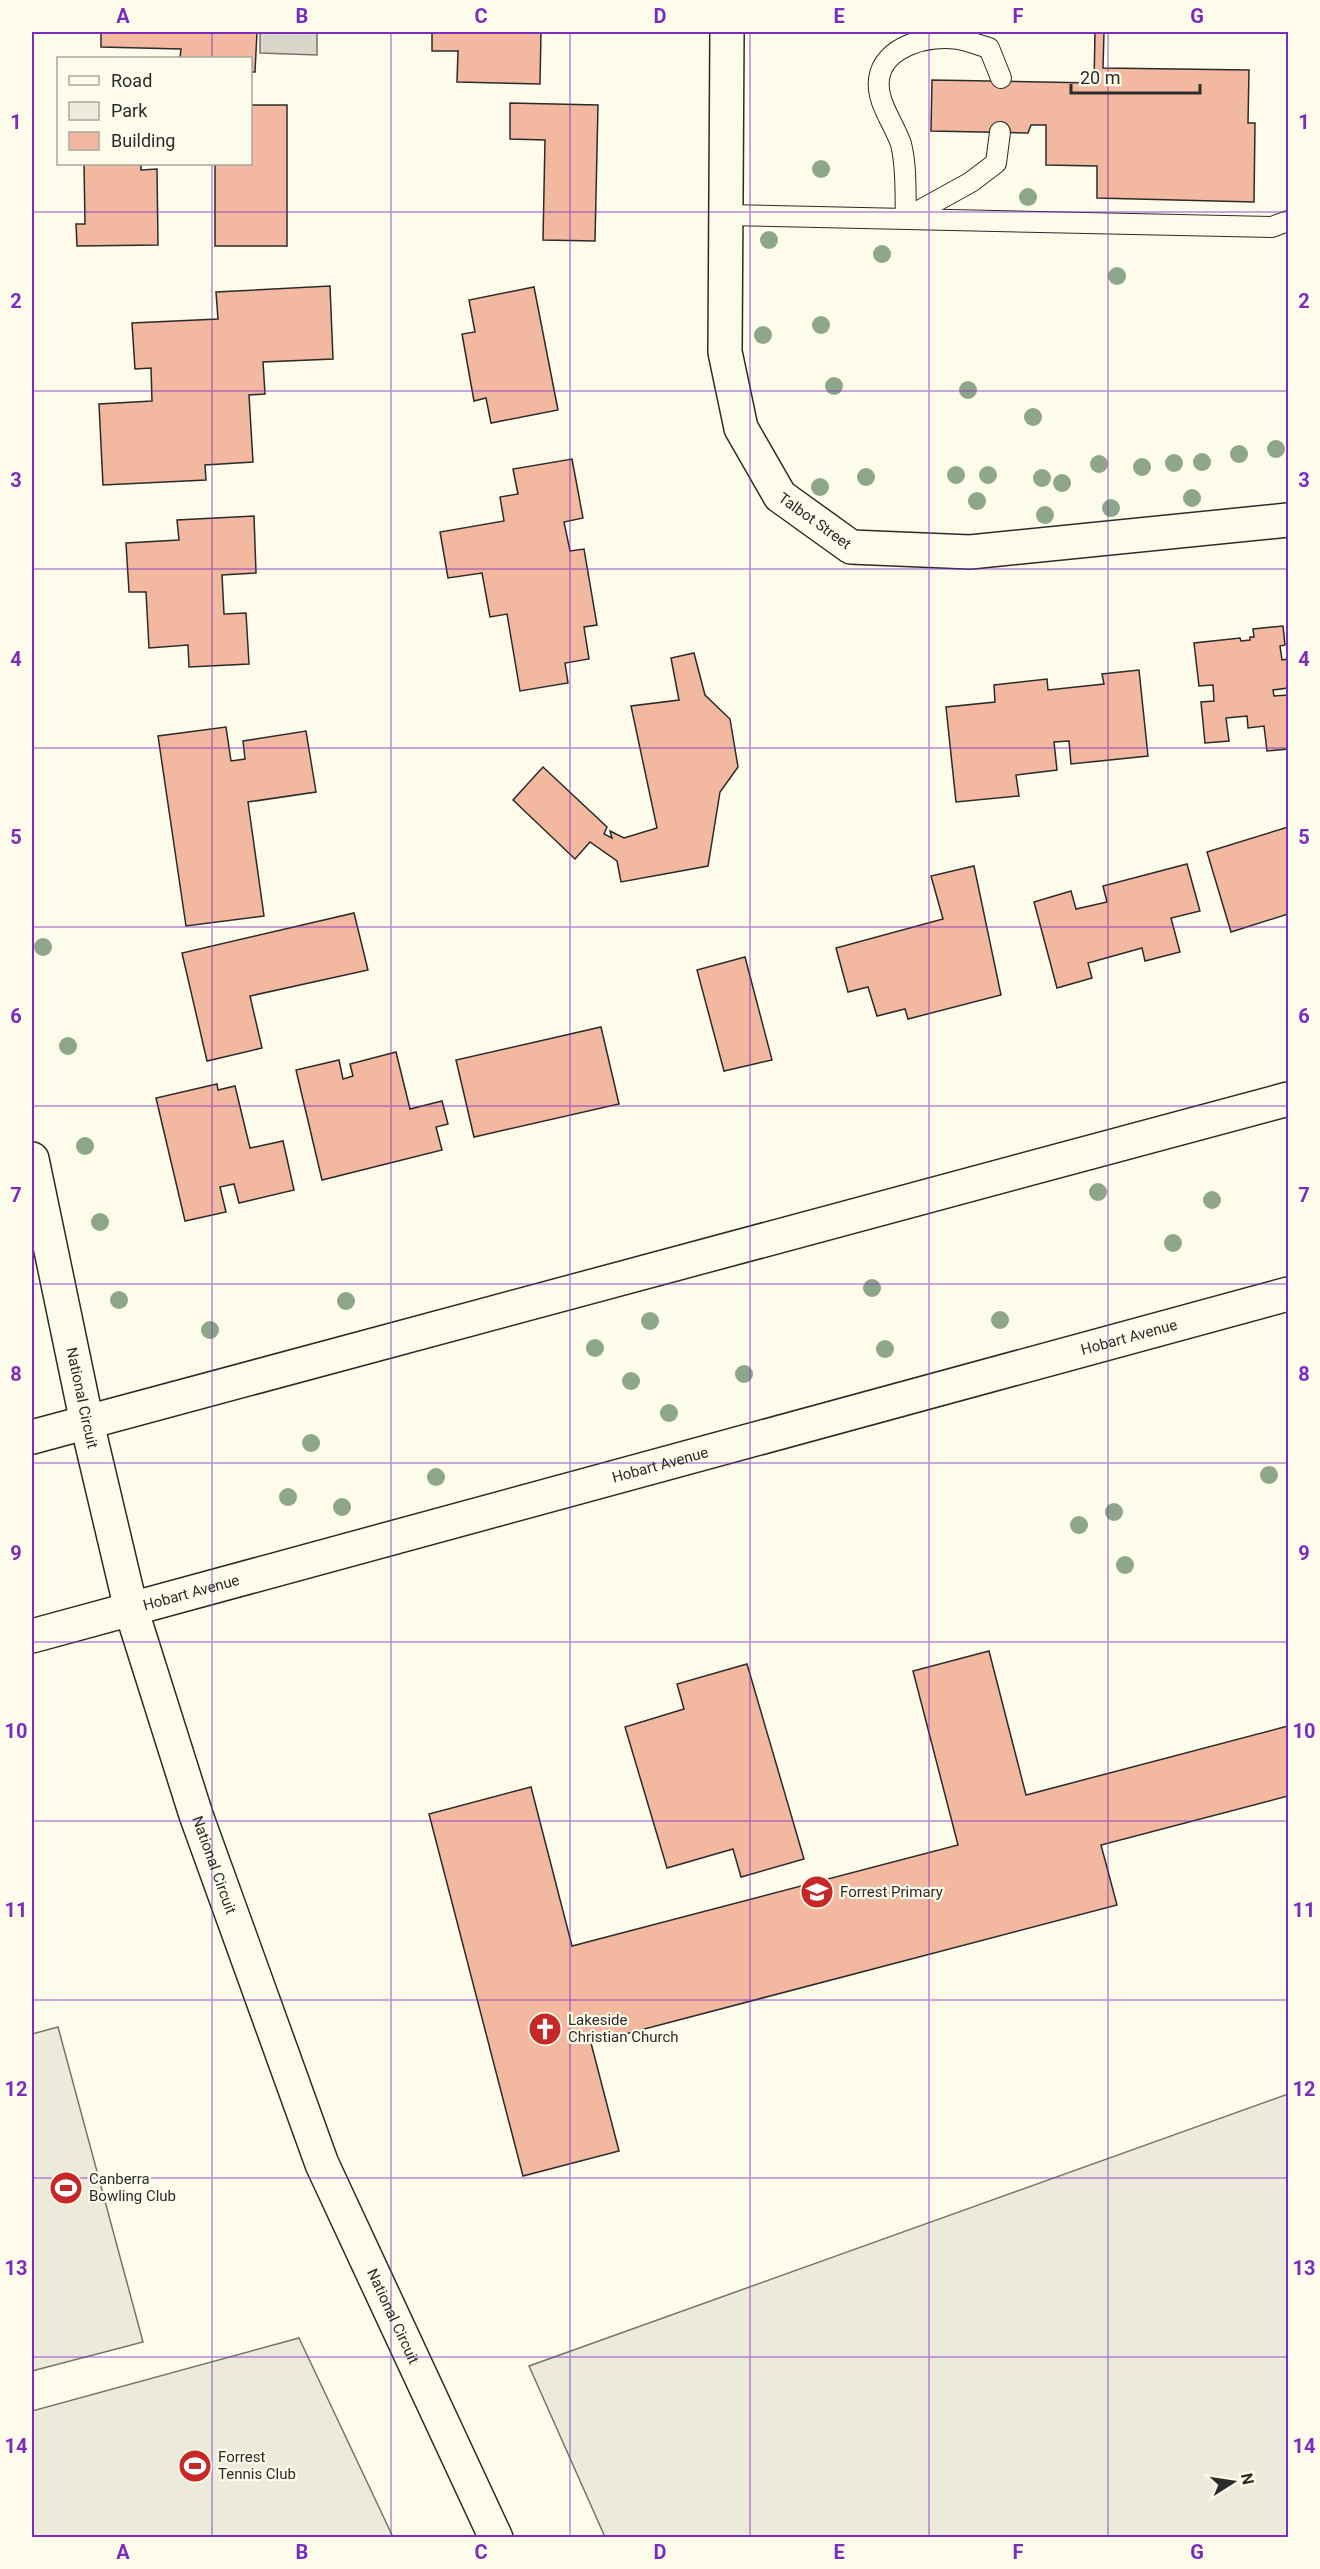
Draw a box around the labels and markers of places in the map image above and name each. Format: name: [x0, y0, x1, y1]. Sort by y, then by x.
school or university icon: Forrest Primary: [799, 1874, 835, 1910]
place label: Forrest Primary: [840, 1883, 943, 1901]
church icon: Lakeside Christian Church: [527, 2011, 563, 2047]
place label: Lakeside Christian Church: [568, 2011, 679, 2046]
sports icon: Canberra Bowling Club: [48, 2170, 84, 2206]
place label: Canberra Bowling Club: [89, 2170, 176, 2205]
sports icon: Forrest Tennis Club: [177, 2448, 213, 2484]
place label: Forrest Tennis Club: [218, 2448, 296, 2483]

